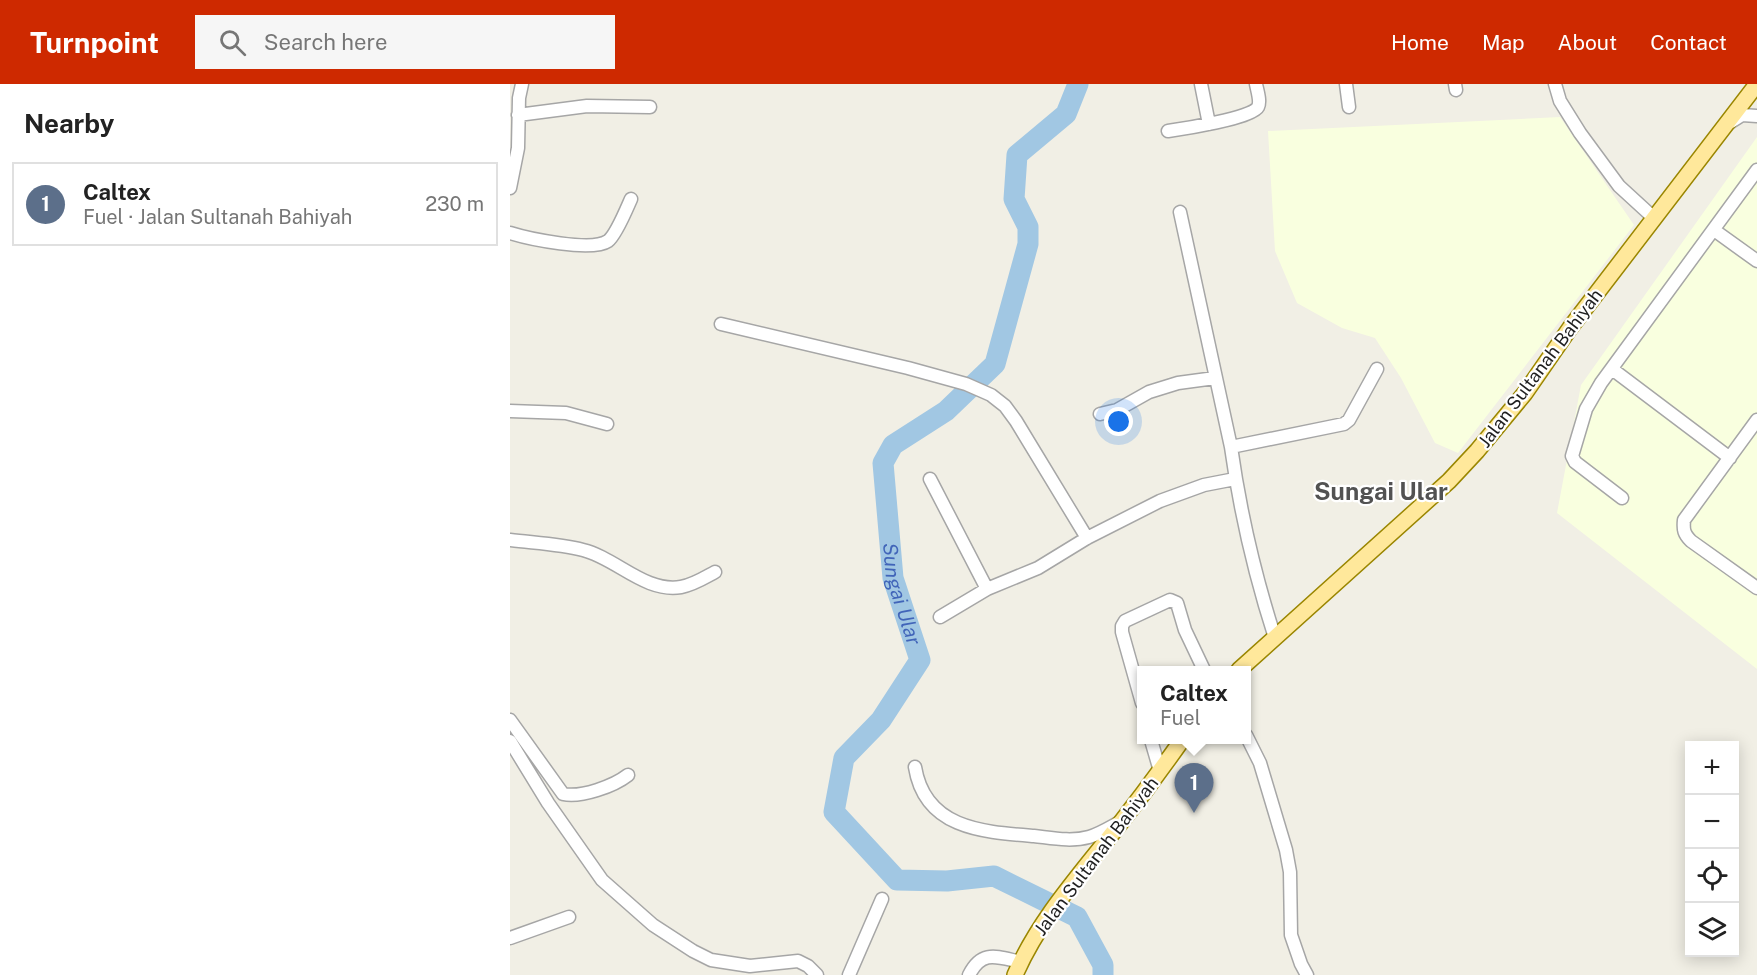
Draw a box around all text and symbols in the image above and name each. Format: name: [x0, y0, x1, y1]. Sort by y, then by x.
search box: [195, 15, 615, 69]
text: Turnpoint: [30, 26, 159, 59]
icon: search: [216, 26, 249, 59]
text: Search here: [264, 29, 387, 55]
text: Home: [1391, 30, 1449, 55]
text: Map: [1482, 30, 1525, 55]
text: About: [1558, 30, 1617, 55]
text: Contact: [1650, 30, 1727, 55]
text: Nearby: [24, 108, 114, 139]
text: Caltex: [83, 179, 151, 205]
text: 1: [41, 192, 50, 216]
text: 230 m: [425, 192, 484, 216]
text: Fuel · Jalan Sultanah Bahiyah: [83, 205, 352, 229]
street label: Jalan Sultanah Bahiyah: [1474, 285, 1606, 451]
your location: [1104, 407, 1133, 436]
district label: Sungai Ular: [1314, 477, 1448, 505]
water label: Sungai Ular: [878, 542, 926, 648]
popup: [1137, 666, 1251, 744]
text: Caltex: [1160, 680, 1228, 706]
text: Fuel: [1160, 706, 1201, 730]
map controls: [1685, 741, 1739, 957]
button: +: [1685, 741, 1739, 795]
pin: 1: [1174, 764, 1214, 813]
street label: Jalan Sultanah Bahiyah: [1030, 773, 1162, 939]
button: −: [1685, 795, 1739, 849]
button: locate: [1685, 849, 1739, 903]
button: layers: [1685, 903, 1739, 957]

